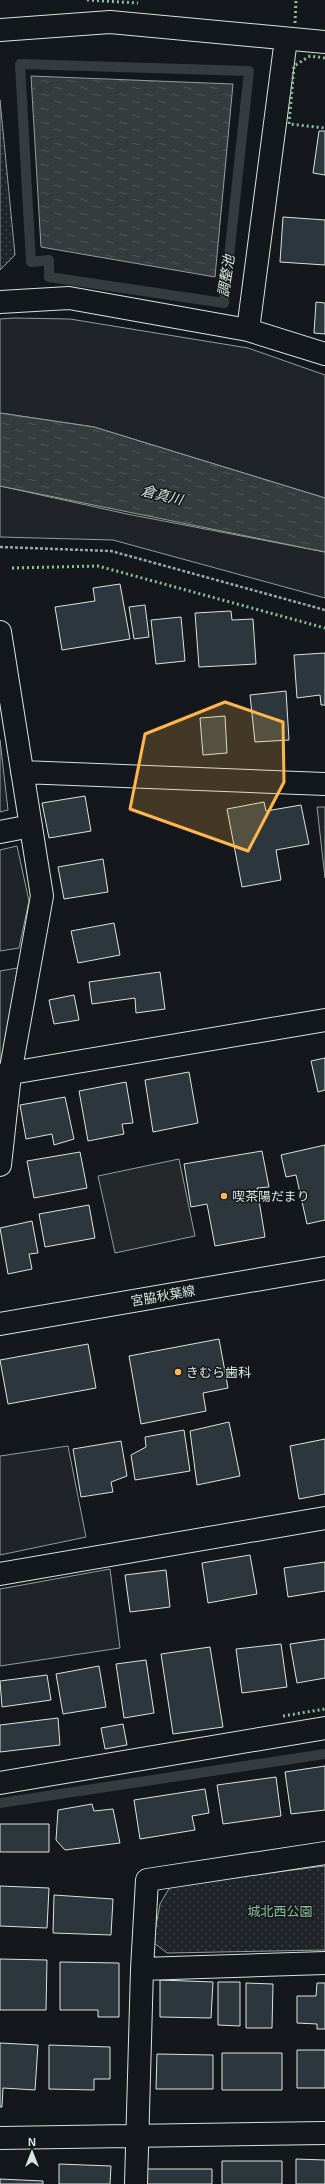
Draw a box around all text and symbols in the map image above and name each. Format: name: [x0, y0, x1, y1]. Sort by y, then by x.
water label: 調整池: [215, 252, 237, 298]
water label: 倉真川: [140, 482, 186, 508]
place label: 喫茶陽だまり: [232, 1189, 310, 1204]
marker: 喫茶陽だまり: [219, 1191, 229, 1201]
street label: 宮脇秋葉線: [130, 1283, 196, 1309]
place label: きむら歯科: [186, 1365, 251, 1380]
marker: きむら歯科: [173, 1367, 183, 1377]
park label: 城北西公園: [247, 1904, 313, 1919]
north arrow: [12, 2132, 52, 2172]
text: N: [28, 2136, 36, 2148]

